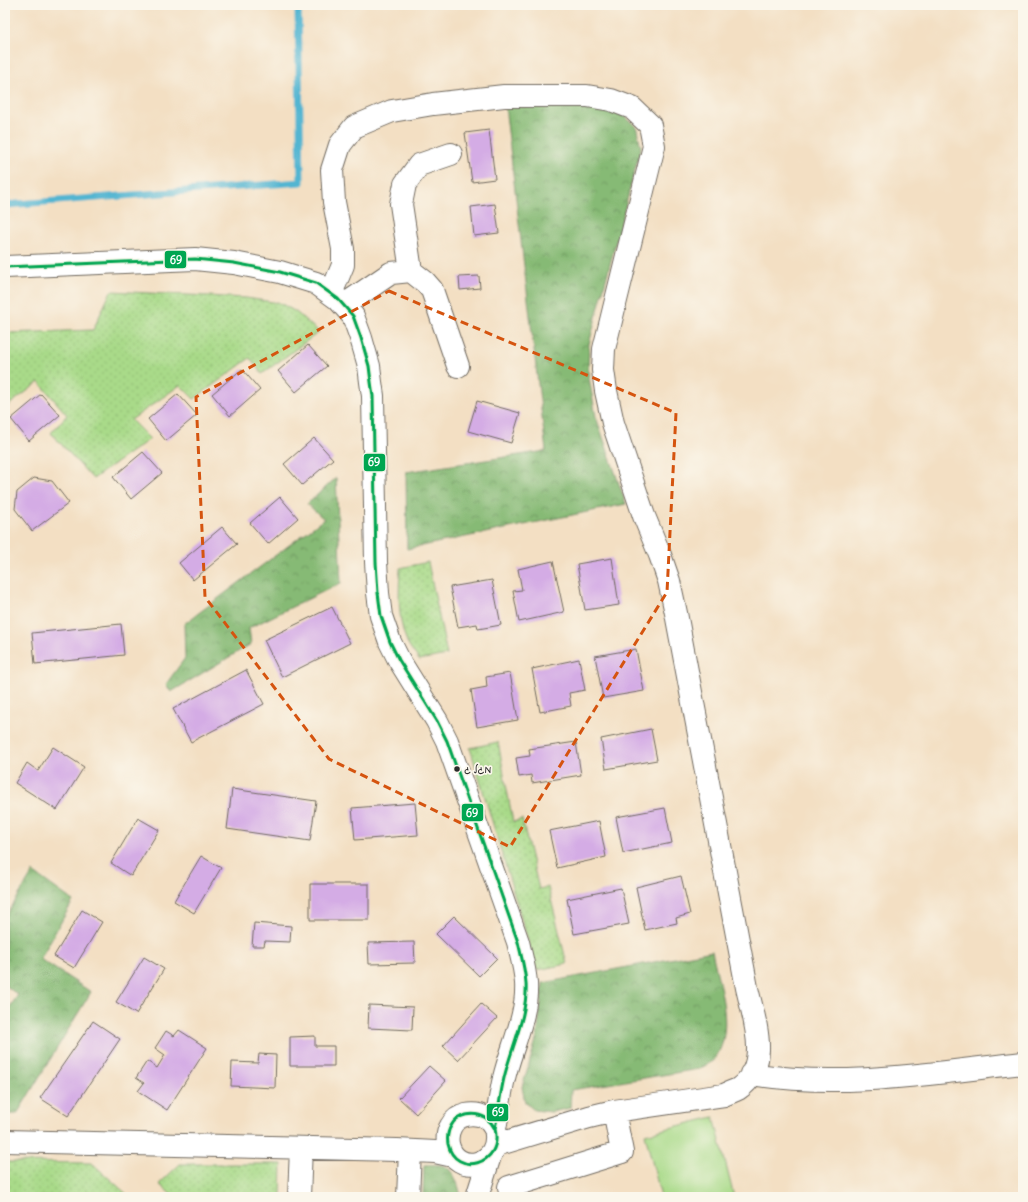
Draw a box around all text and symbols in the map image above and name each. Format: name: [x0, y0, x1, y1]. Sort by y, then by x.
line badge: 69: [164, 250, 187, 269]
text: 69: [170, 253, 182, 267]
line badge: 69: [363, 453, 386, 472]
text: 69: [368, 455, 380, 469]
place label: מגל ג: [464, 762, 491, 776]
marker: מגל ג: [452, 764, 462, 774]
line badge: 69: [461, 803, 484, 822]
text: 69: [466, 806, 478, 820]
line badge: 69: [486, 1103, 509, 1122]
text: 69: [492, 1105, 504, 1119]

